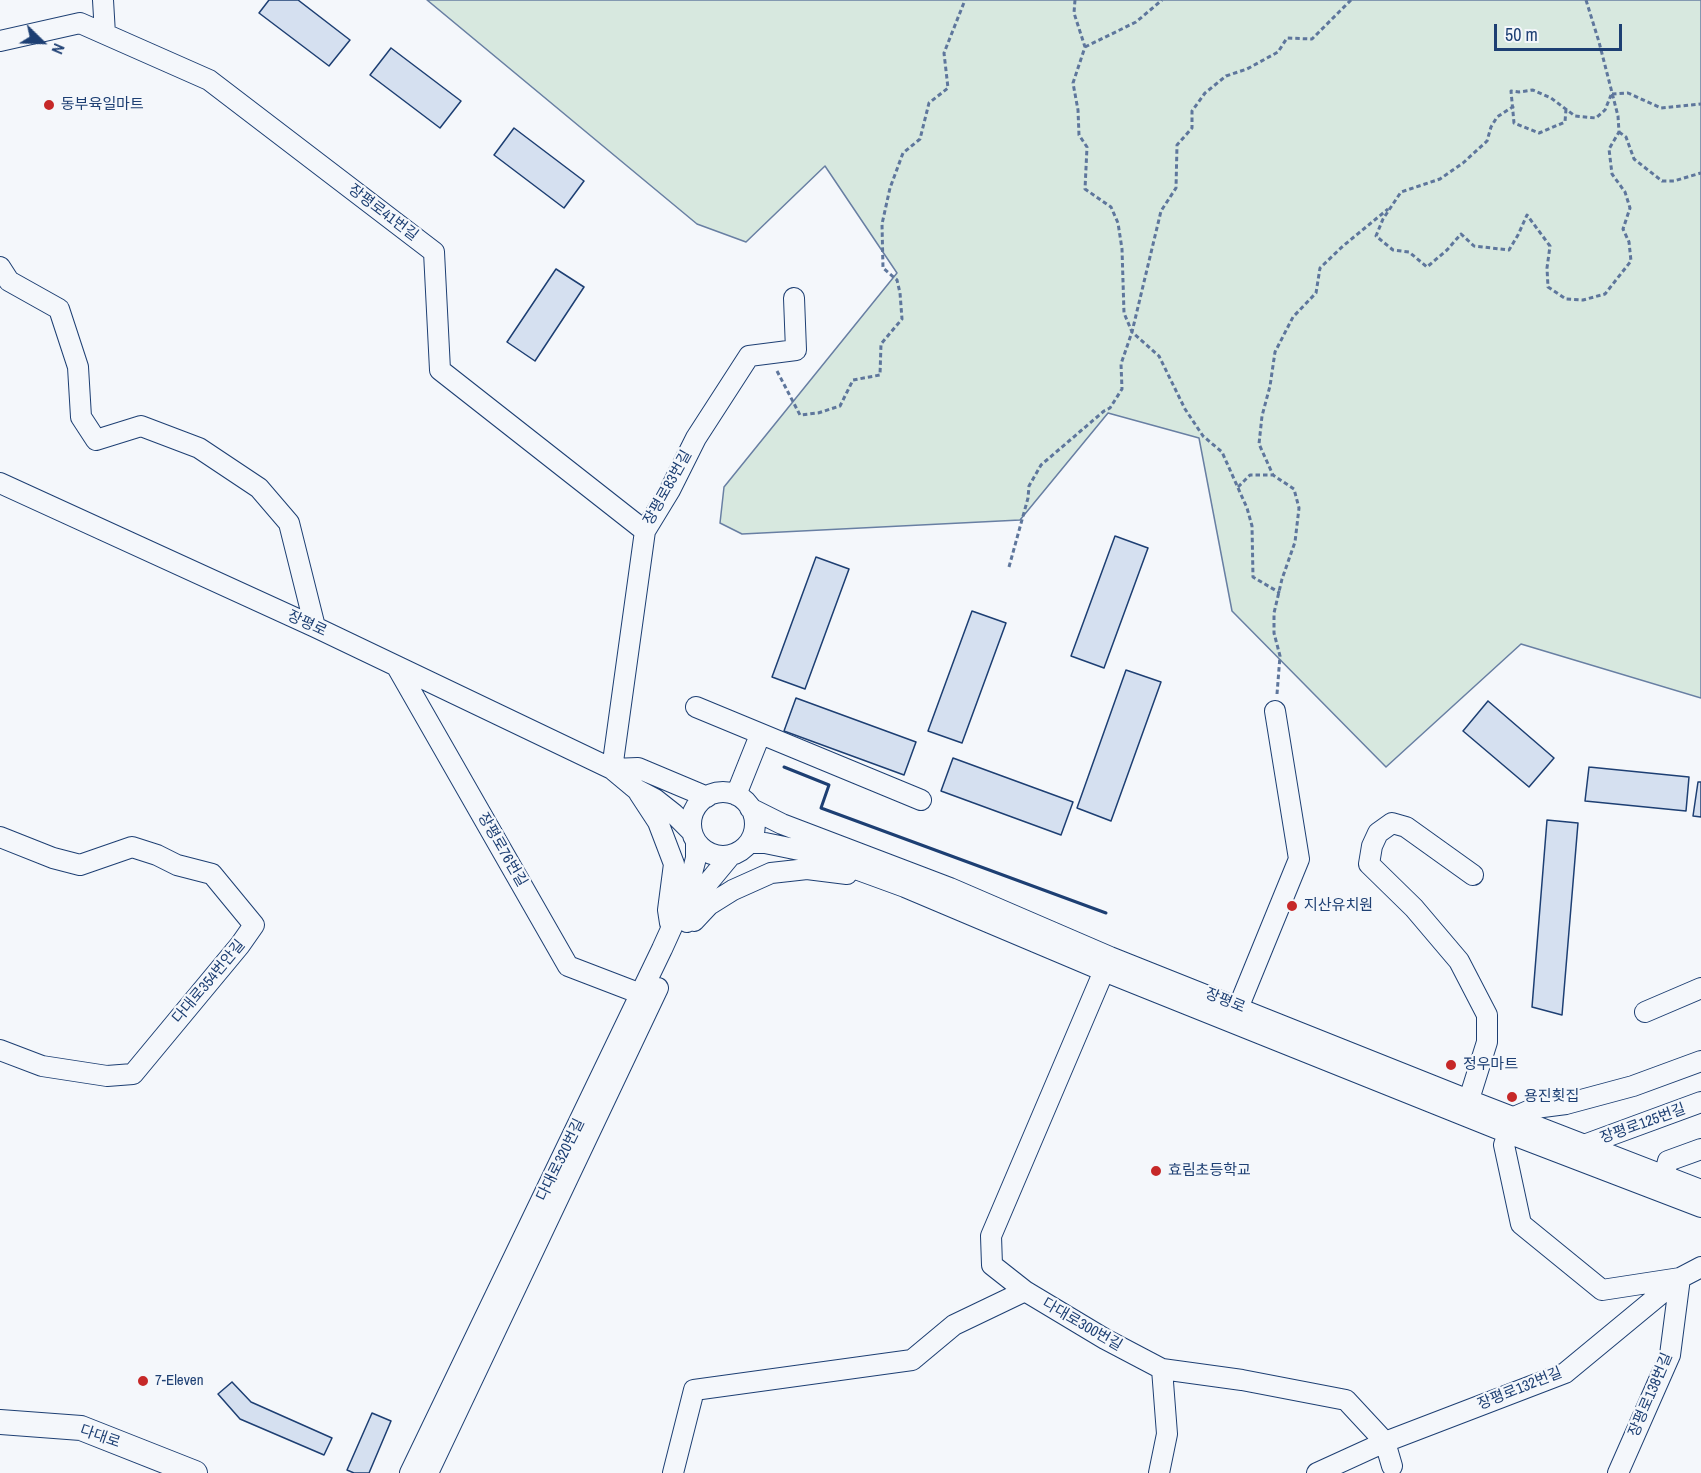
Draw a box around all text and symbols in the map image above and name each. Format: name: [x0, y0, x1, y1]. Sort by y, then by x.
north arrow: [12, 12, 72, 72]
scale bar: [1497, 12, 1624, 50]
text: 50 m: [1505, 22, 1538, 47]
text: N: [47, 40, 71, 58]
place label: 동부육일마트: [61, 96, 144, 114]
marker: 동부육일마트: [42, 98, 56, 112]
street label: 장평로41번길: [345, 181, 421, 245]
street label: 장평로83번길: [640, 447, 696, 529]
street label: 장평로: [284, 607, 330, 641]
street label: 장평로76번길: [474, 810, 530, 890]
place label: 지산유치원: [1304, 897, 1373, 915]
marker: 지산유치원: [1285, 899, 1299, 913]
street label: 다대로354번안길: [169, 937, 249, 1027]
street label: 장평로: [1202, 985, 1248, 1017]
place label: 정우마트: [1463, 1056, 1518, 1074]
marker: 정우마트: [1444, 1058, 1458, 1072]
place label: 용진횟집: [1524, 1088, 1579, 1106]
marker: 용진횟집: [1505, 1090, 1519, 1104]
street label: 장평로125번길: [1598, 1100, 1688, 1148]
street label: 다대로320번길: [533, 1116, 589, 1204]
place label: 효림초등학교: [1168, 1162, 1251, 1180]
marker: 효림초등학교: [1149, 1164, 1163, 1178]
street label: 다대로300번길: [1039, 1295, 1125, 1355]
street label: 장평로138번길: [1625, 1350, 1677, 1440]
street label: 장평로132번길: [1475, 1364, 1565, 1414]
place label: 7-Eleven: [155, 1372, 204, 1390]
marker: 7-Eleven: [136, 1374, 150, 1388]
street label: 다대로: [77, 1422, 123, 1452]

